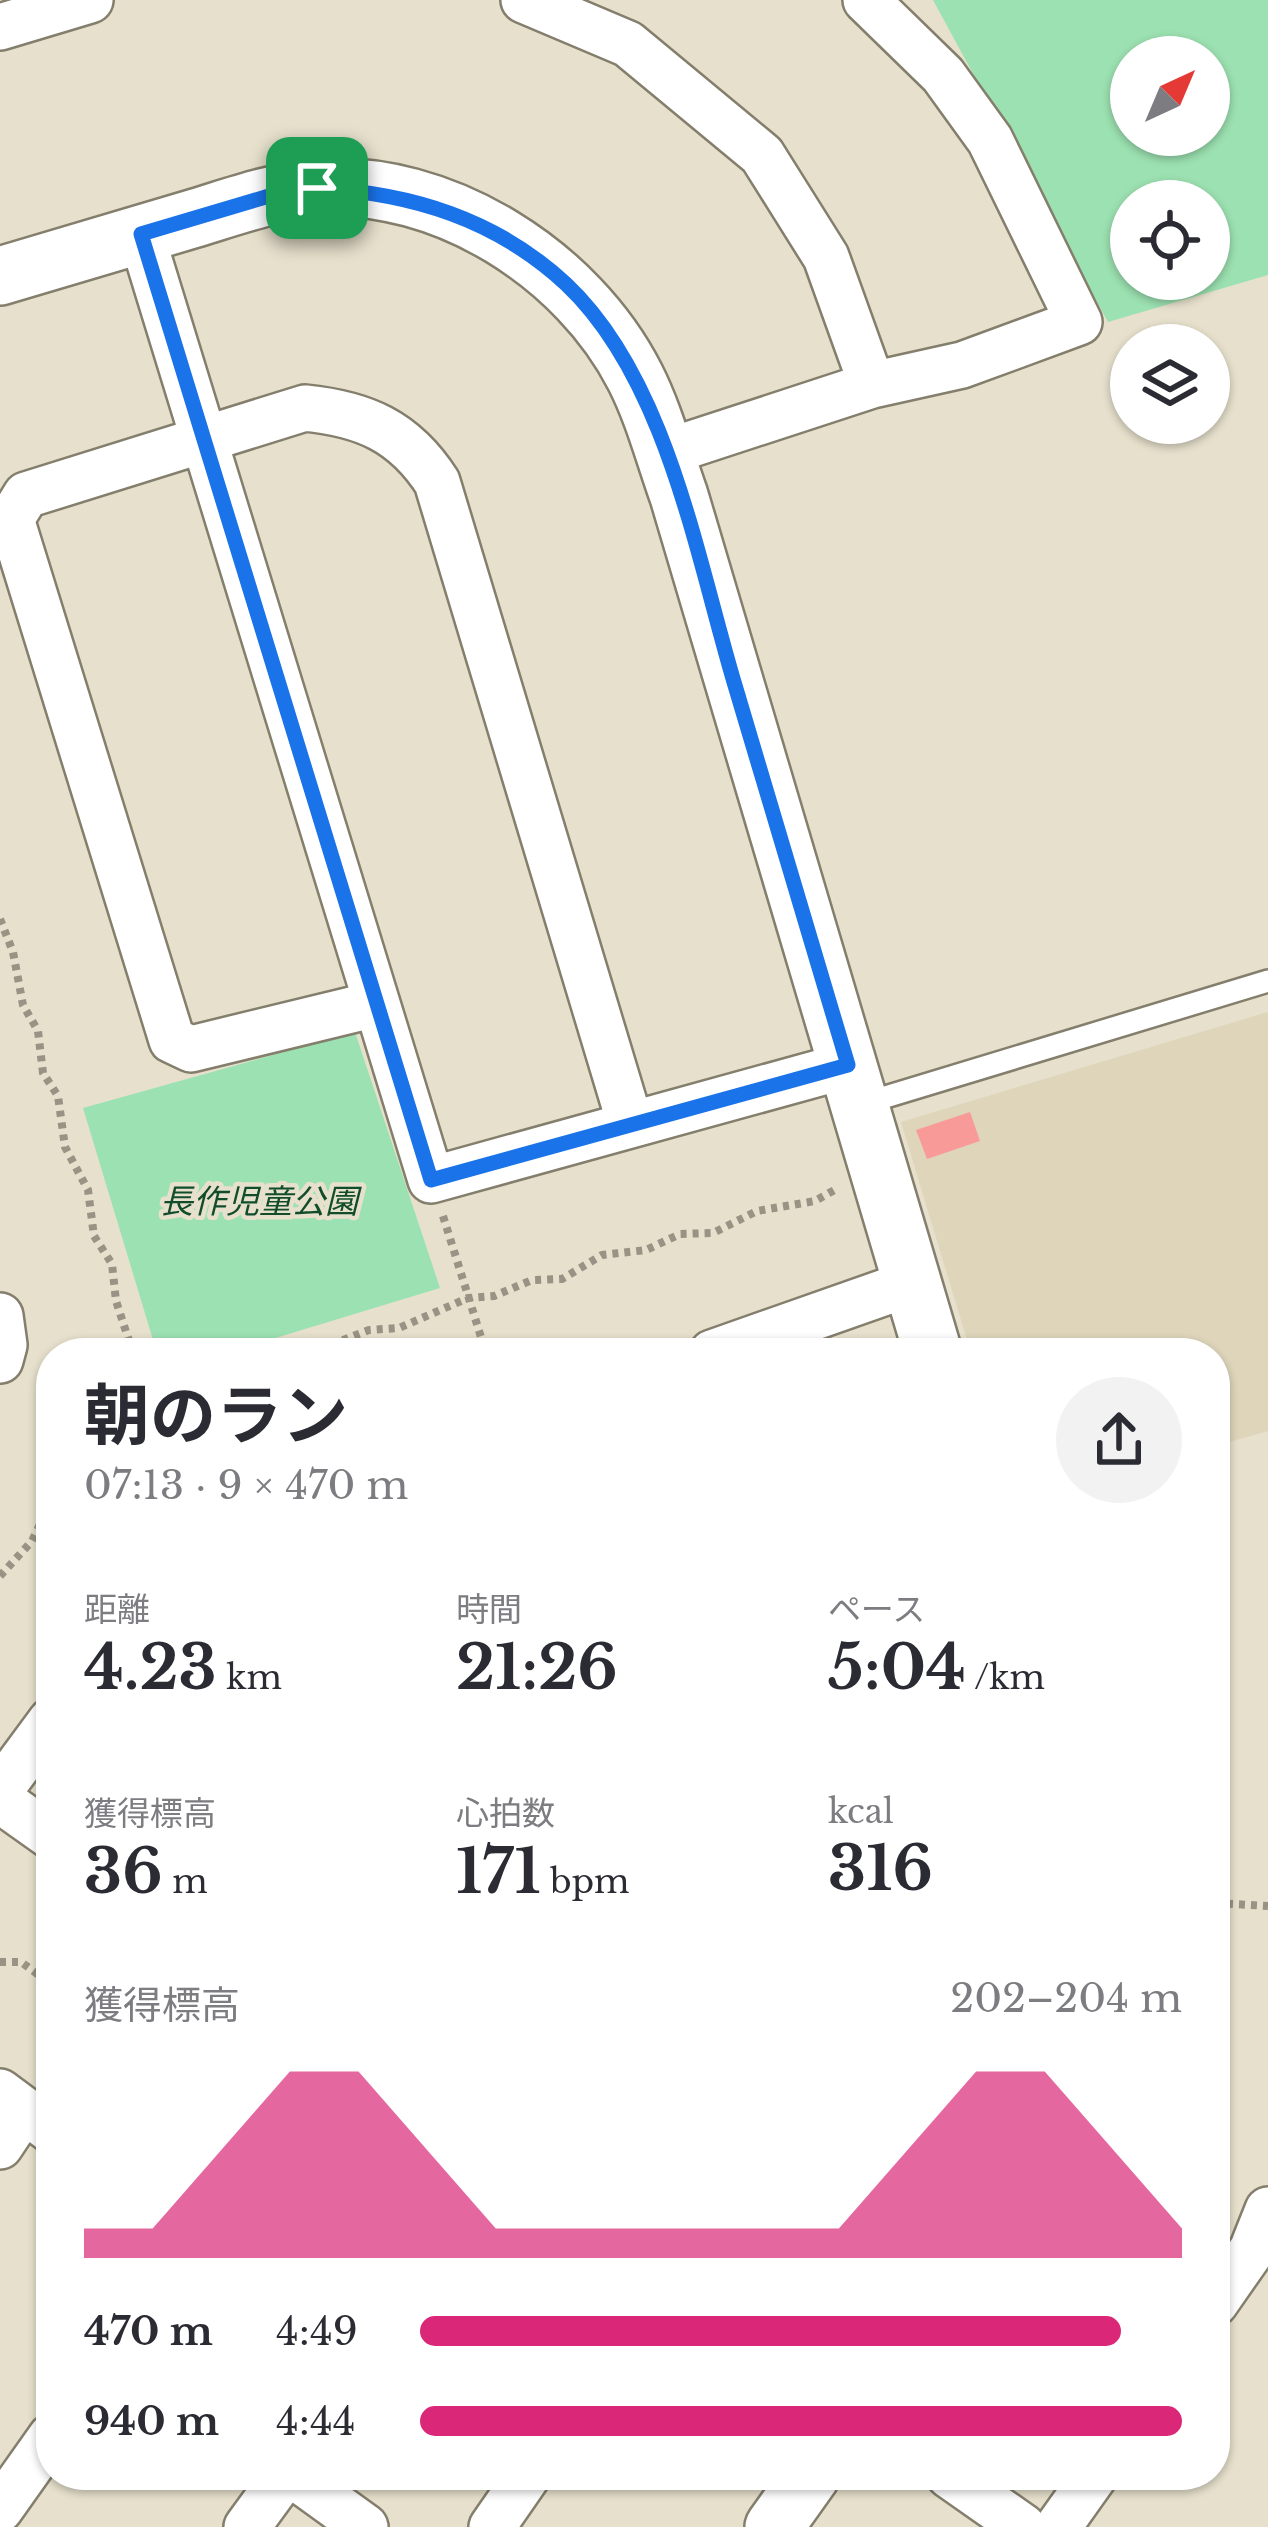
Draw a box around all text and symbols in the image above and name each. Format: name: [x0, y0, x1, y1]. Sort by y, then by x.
north arrow: [1110, 36, 1230, 156]
map controls: [1110, 36, 1230, 444]
pin: [266, 137, 368, 239]
icon: arrive: [284, 155, 350, 221]
button: locate: [1110, 180, 1230, 300]
button: layers: [1110, 324, 1230, 444]
park label: 長作児童公園: [160, 1181, 362, 1222]
text: 朝のラン: [84, 1375, 348, 1457]
button: share: [1056, 1377, 1182, 1503]
text: 07:13 · 9 × 470 m: [84, 1461, 408, 1510]
text: 距離: [84, 1589, 150, 1630]
text: 時間: [456, 1589, 522, 1630]
text: ペース: [828, 1589, 925, 1630]
text: 4.23: [84, 1631, 217, 1705]
text: 21:26: [456, 1631, 618, 1705]
text: 5:04: [828, 1631, 966, 1705]
text: km: [217, 1657, 282, 1698]
text: /km: [966, 1657, 1045, 1698]
text: kcal: [828, 1791, 894, 1832]
text: 獲得標高: [84, 1793, 216, 1834]
text: 心拍数: [456, 1793, 555, 1834]
text: 316: [828, 1832, 933, 1906]
text: 36: [84, 1835, 163, 1909]
text: 171: [456, 1835, 541, 1909]
text: m: [163, 1861, 208, 1902]
text: bpm: [541, 1861, 629, 1902]
text: 202–204 m: [950, 1974, 1182, 2023]
text: 獲得標高: [84, 1981, 240, 2030]
text: 470 m: [84, 2307, 213, 2356]
text: 4:49: [276, 2307, 358, 2356]
text: 940 m: [84, 2397, 219, 2446]
text: 4:44: [276, 2397, 356, 2446]

